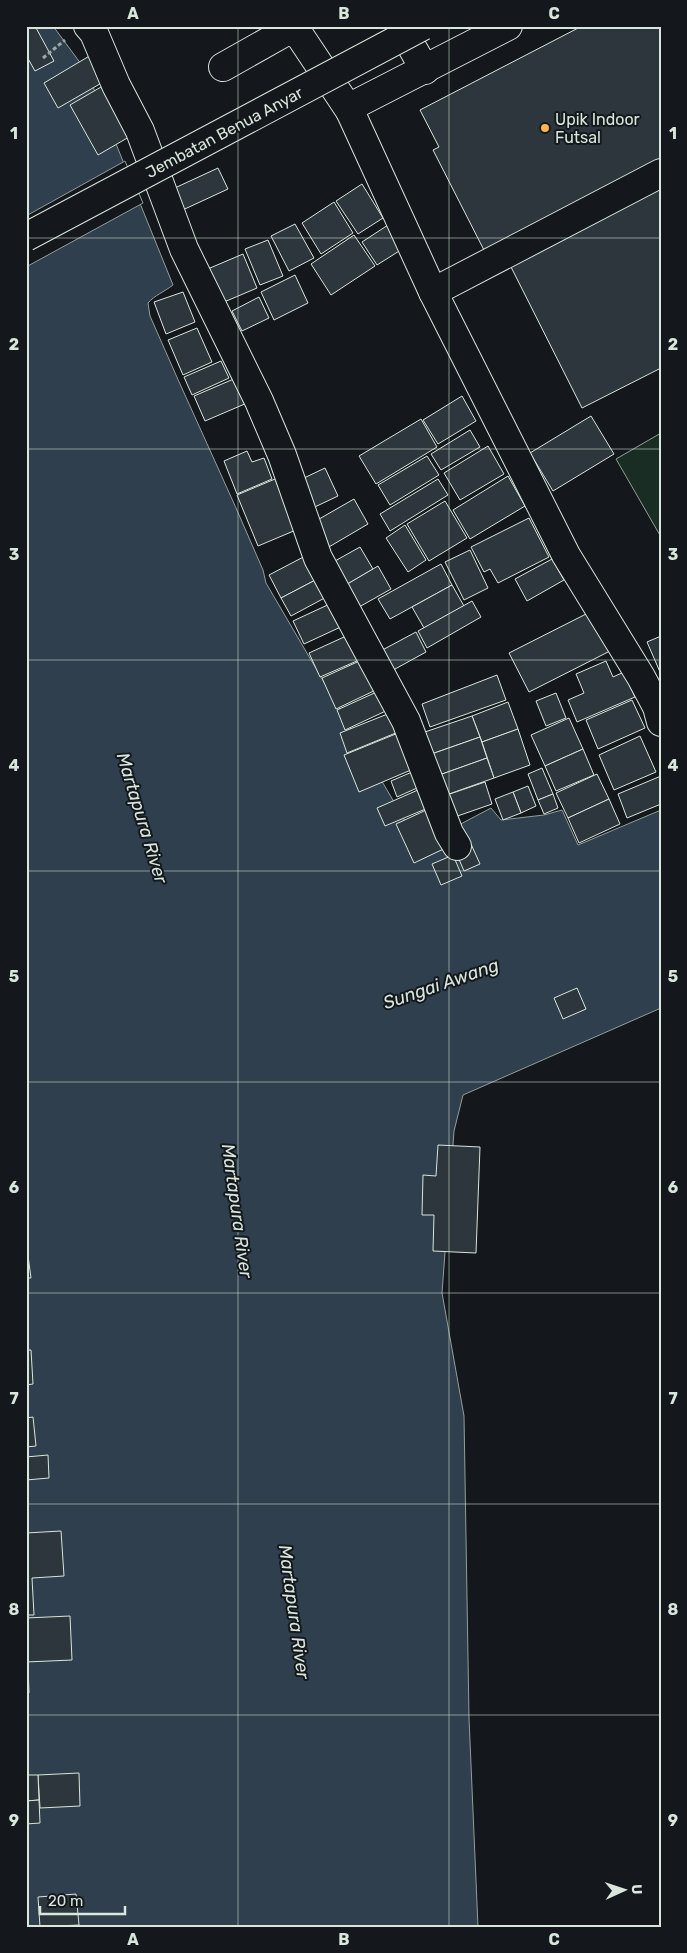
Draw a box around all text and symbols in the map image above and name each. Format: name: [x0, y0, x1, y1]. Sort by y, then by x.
text: A: [127, 4, 139, 23]
text: B: [338, 4, 350, 23]
text: C: [548, 4, 560, 23]
street label: Jembatan Benua Anyar: [142, 83, 306, 182]
place label: Upik Indoor Futsal: [555, 110, 640, 147]
marker: Upik Indoor Futsal: [539, 122, 551, 134]
text: 1: [10, 124, 18, 143]
text: 1: [669, 124, 677, 143]
text: 2: [9, 335, 19, 354]
text: 2: [668, 335, 678, 354]
text: 3: [9, 545, 19, 564]
text: 3: [668, 545, 678, 564]
water label: Martapura River: [112, 750, 173, 887]
text: 4: [9, 756, 20, 775]
text: 4: [668, 756, 679, 775]
water label: Sungai Awang: [380, 954, 502, 1014]
text: 5: [9, 967, 19, 986]
text: 5: [668, 967, 678, 986]
water label: Martapura River: [217, 1142, 257, 1281]
text: 6: [9, 1178, 19, 1197]
text: 6: [668, 1178, 678, 1197]
text: 7: [9, 1389, 19, 1408]
text: 7: [668, 1389, 678, 1408]
water label: Martapura River: [274, 1543, 314, 1682]
text: 8: [9, 1600, 20, 1619]
text: 8: [668, 1600, 679, 1619]
text: 9: [9, 1811, 19, 1830]
text: 9: [668, 1811, 678, 1830]
north arrow: [600, 1866, 650, 1916]
scale bar: [40, 1883, 125, 1915]
text: U: [628, 1884, 645, 1895]
text: 20 m: [48, 1892, 83, 1910]
text: A: [127, 1930, 139, 1949]
text: B: [338, 1930, 350, 1949]
text: C: [548, 1930, 560, 1949]

